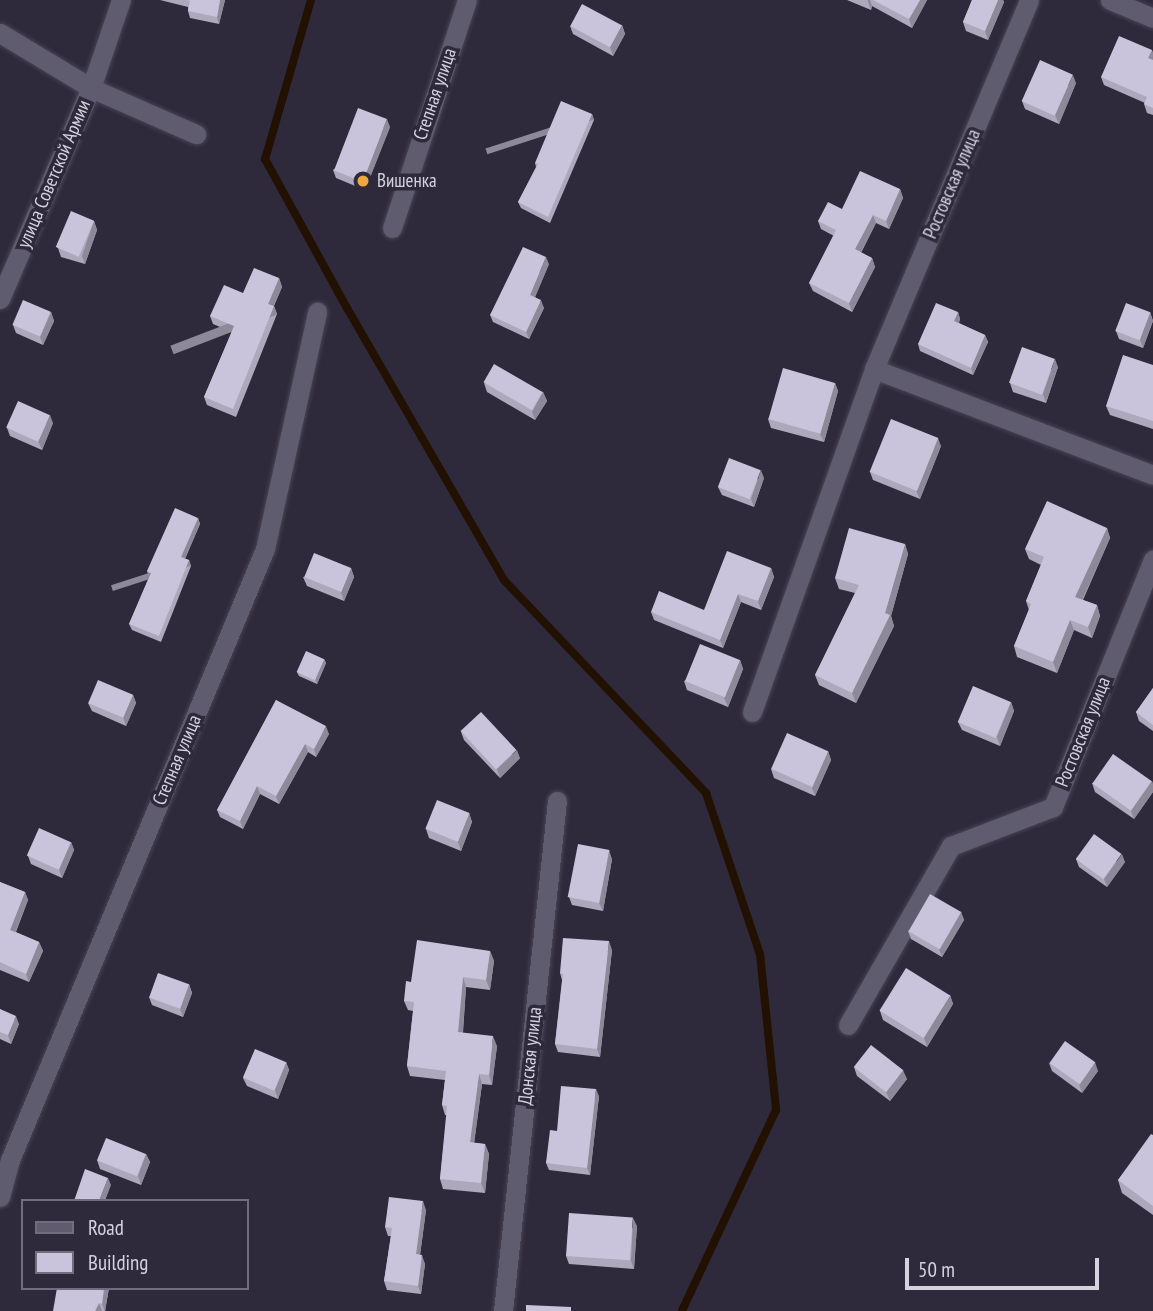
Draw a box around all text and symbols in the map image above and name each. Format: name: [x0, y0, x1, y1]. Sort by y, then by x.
street label: Степная улица: [409, 45, 461, 143]
street label: улица Советской Армии: [12, 96, 96, 252]
street label: Ростовская улица: [919, 126, 985, 242]
place label: Вишенка: [377, 170, 437, 192]
marker: Вишенка: [355, 173, 371, 189]
street label: Ростовская улица: [1051, 674, 1115, 790]
street label: Степная улица: [148, 711, 206, 809]
street label: Донская улица: [514, 1006, 546, 1106]
legend: [21, 1199, 248, 1290]
text: Road: [88, 1214, 124, 1241]
scale bar: [908, 1244, 1102, 1288]
text: Building: [88, 1249, 148, 1276]
text: 50 m: [918, 1256, 955, 1283]

